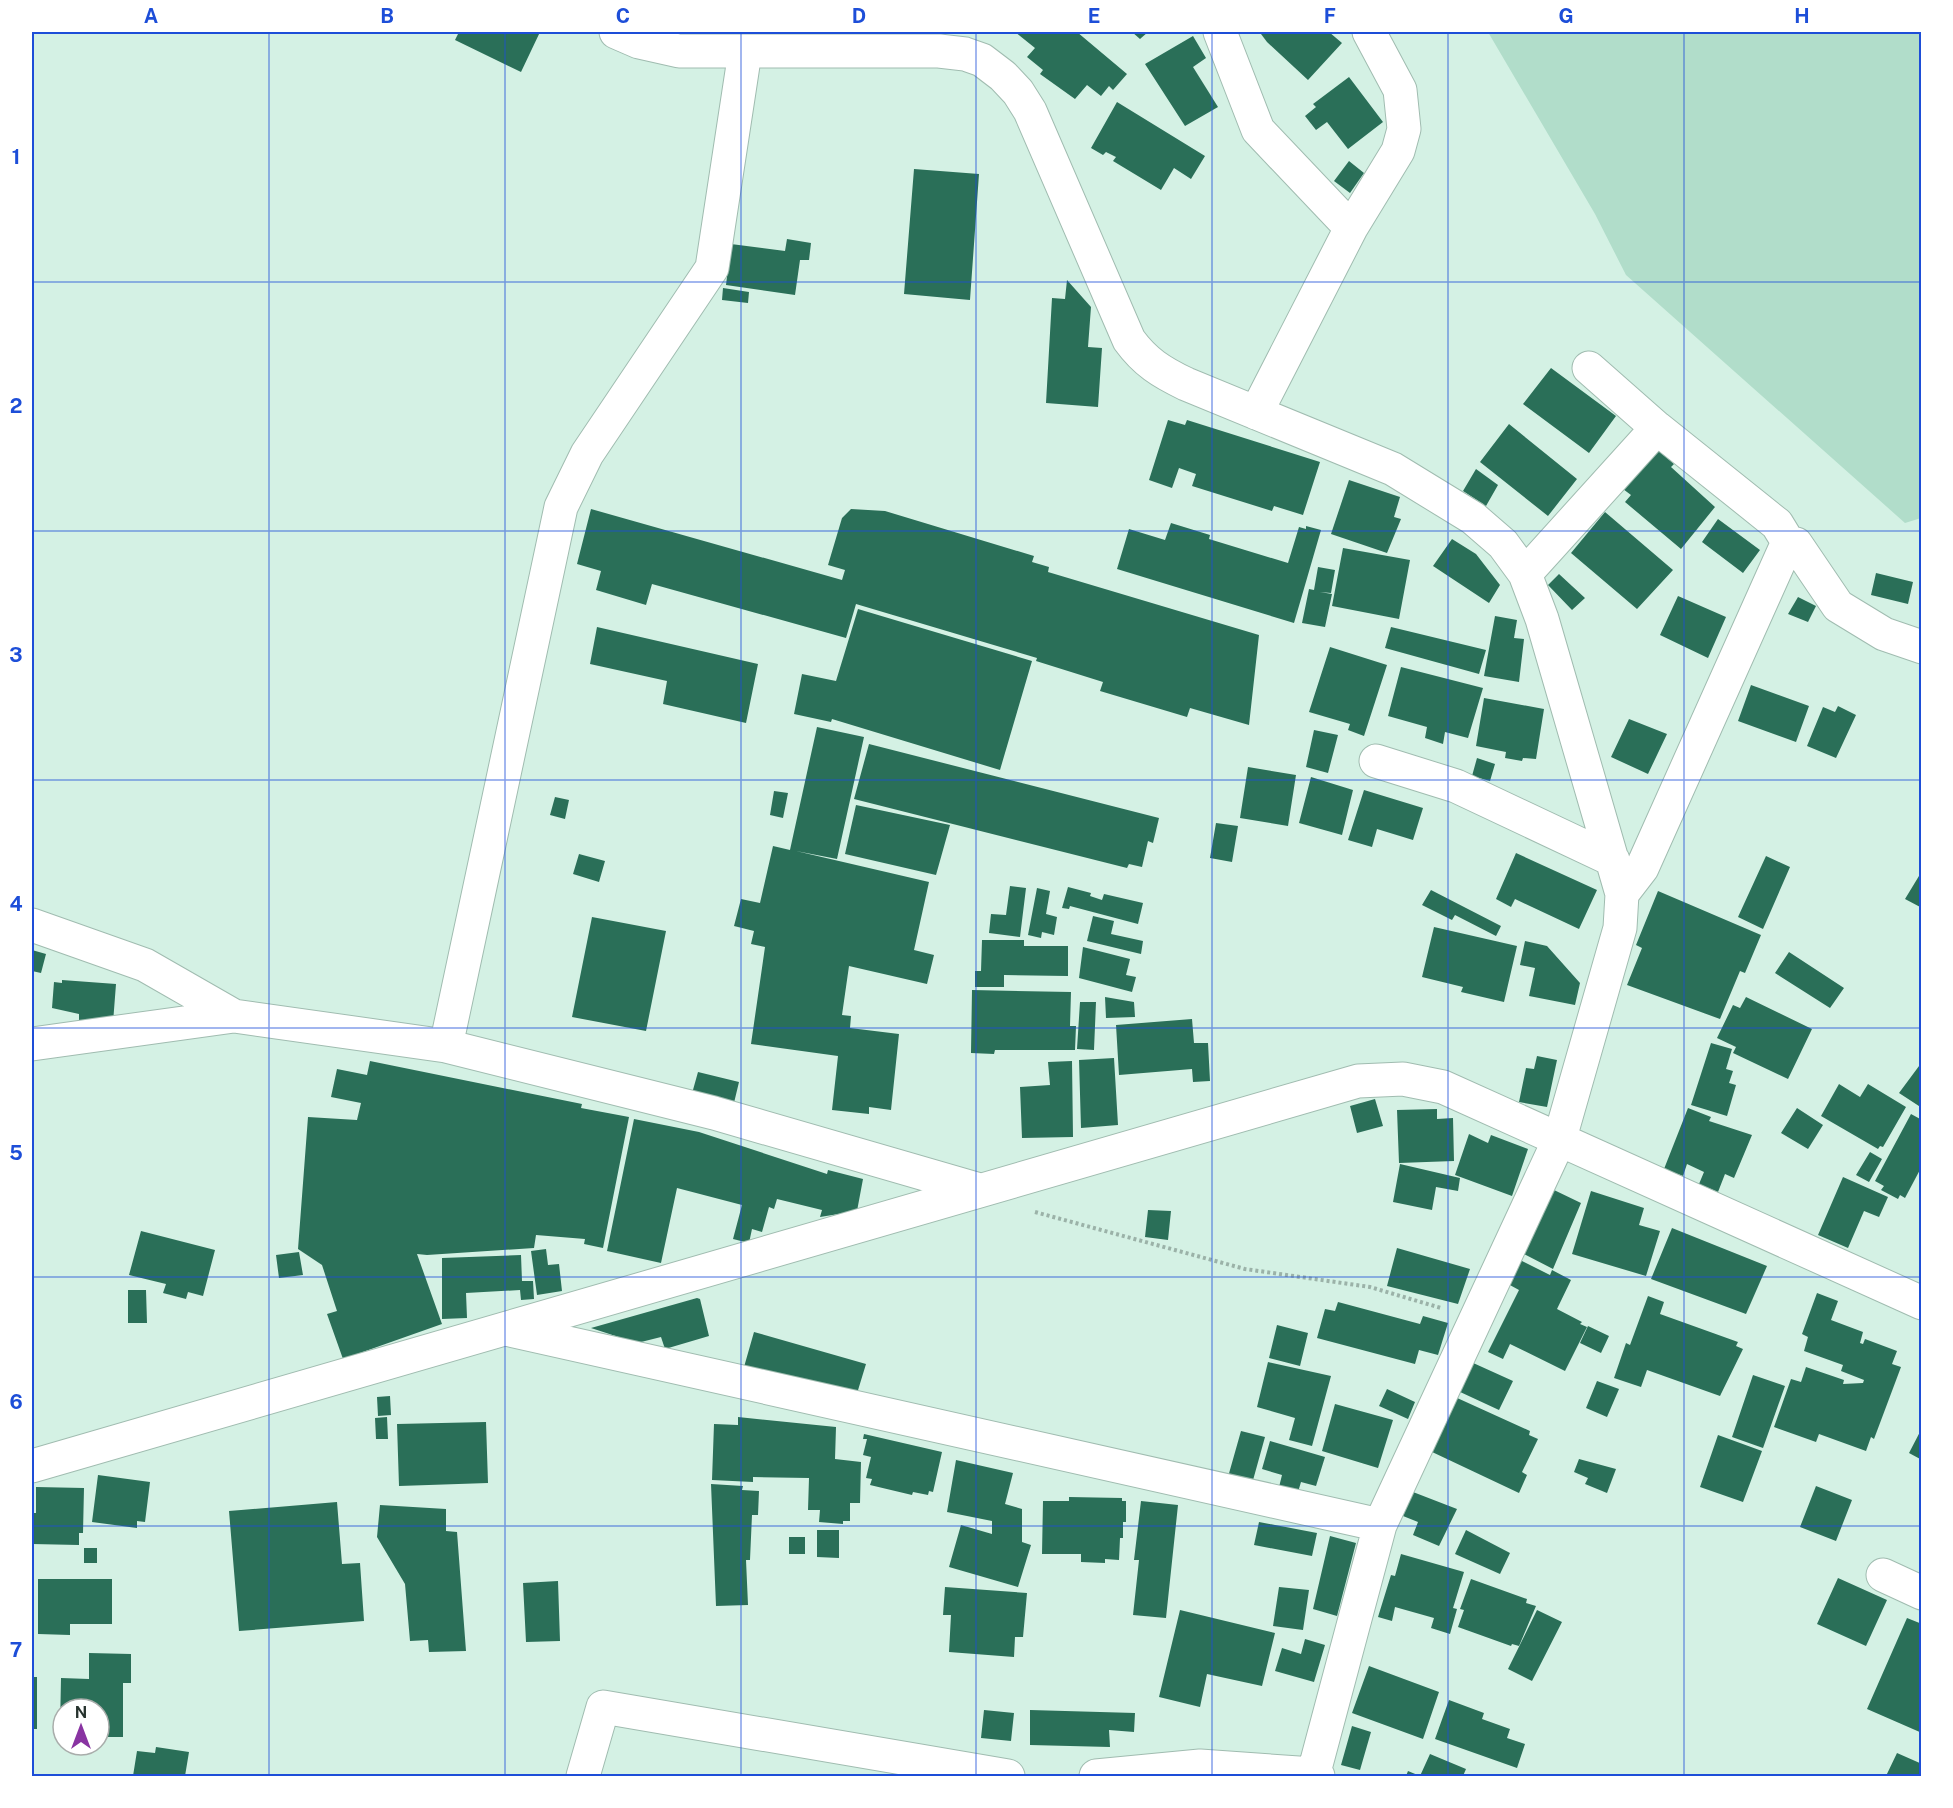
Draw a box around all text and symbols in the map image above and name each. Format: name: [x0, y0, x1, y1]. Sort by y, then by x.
text: A: [144, 4, 158, 28]
text: B: [380, 4, 394, 28]
text: C: [616, 4, 630, 28]
text: D: [852, 4, 866, 28]
text: E: [1088, 4, 1100, 28]
text: F: [1324, 4, 1336, 28]
text: G: [1558, 4, 1574, 28]
text: H: [1794, 4, 1810, 28]
text: 1: [12, 145, 20, 169]
text: 2: [10, 394, 22, 418]
text: 3: [9, 643, 23, 667]
text: 4: [9, 892, 23, 916]
text: 5: [9, 1141, 23, 1165]
text: 6: [9, 1390, 23, 1414]
text: 7: [10, 1638, 22, 1662]
north arrow: [51, 1697, 111, 1757]
text: N: [75, 1703, 87, 1722]

